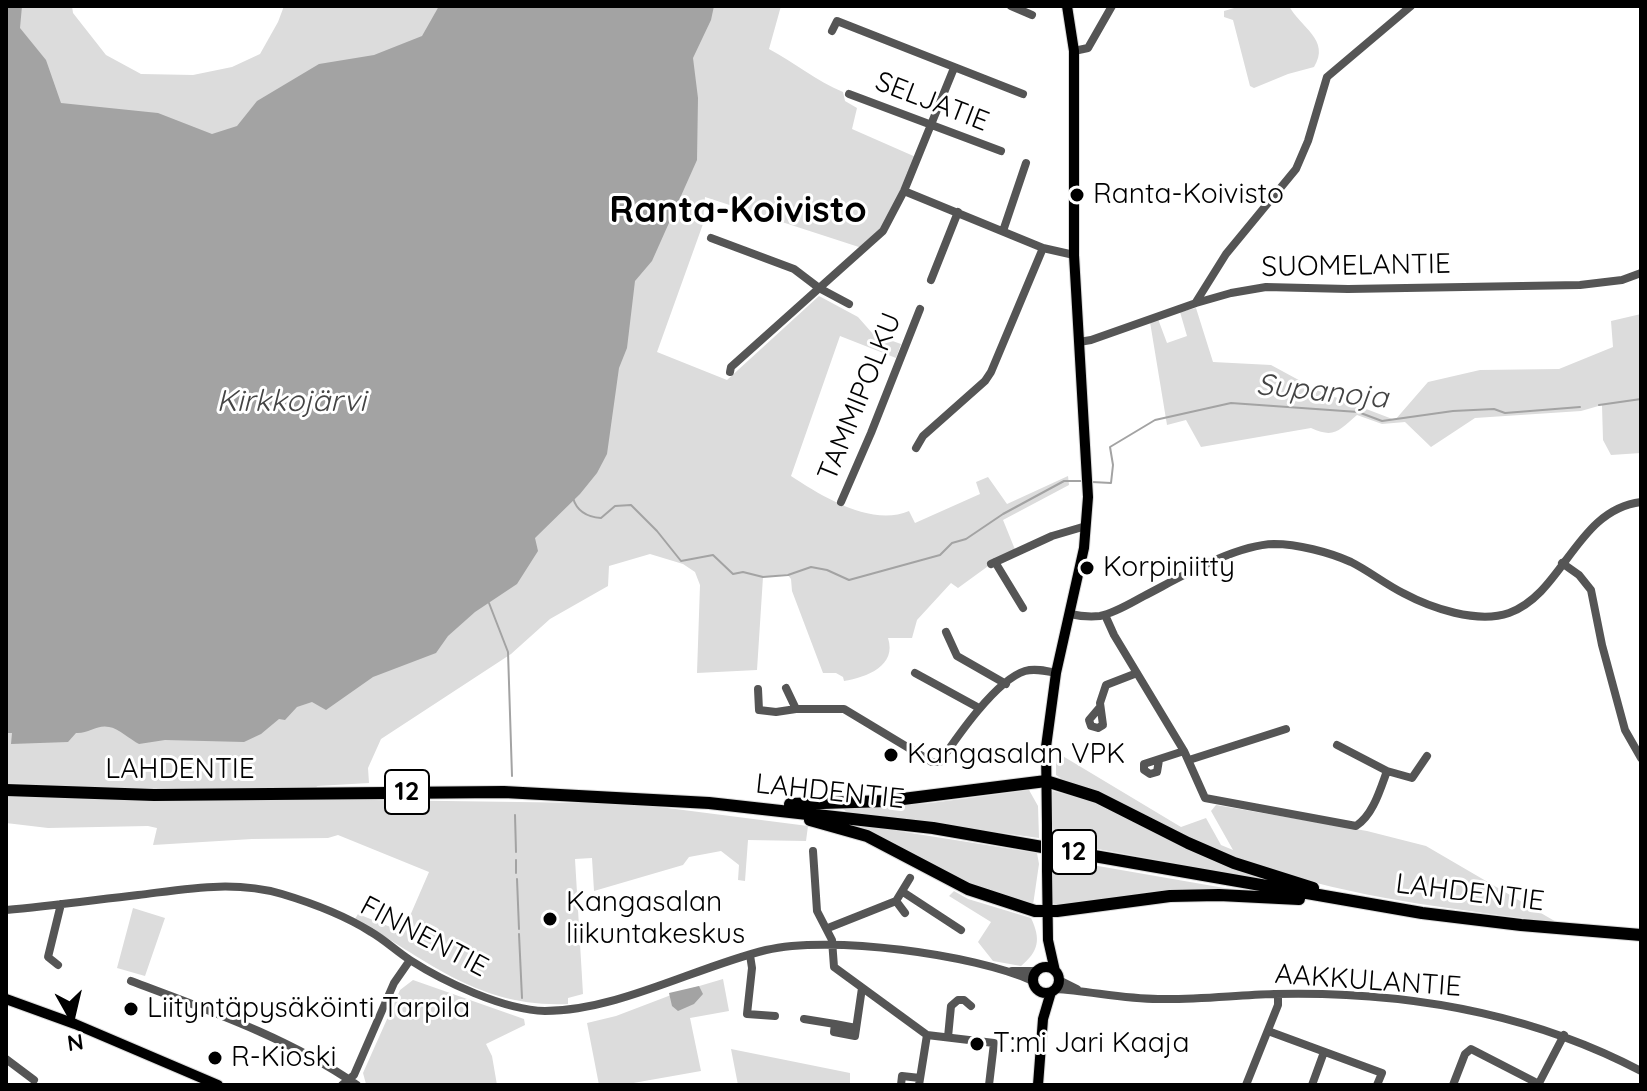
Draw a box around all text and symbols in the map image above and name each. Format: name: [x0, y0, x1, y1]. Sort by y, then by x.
street label: SELJATIE: [871, 65, 993, 139]
place label: Ranta-Koivisto: [1093, 178, 1284, 212]
marker: Ranta-Koivisto: [1068, 186, 1086, 204]
district label: Ranta-Koivisto: [609, 189, 867, 233]
street label: SUOMELANTIE: [1261, 248, 1451, 284]
street label: TAMMIPOLKU: [811, 308, 909, 486]
water label: Supanoja: [1254, 367, 1390, 417]
water label: Kirkkojärvi: [216, 384, 366, 420]
place label: Korpiniitty: [1103, 551, 1235, 585]
marker: Korpiniitty: [1078, 559, 1096, 577]
place label: Kangasalan VPK: [907, 738, 1125, 772]
marker: Kangasalan VPK: [882, 746, 900, 764]
street label: LAHDENTIE: [105, 753, 255, 787]
street label: LAHDENTIE: [754, 767, 906, 817]
road number: 12: [385, 770, 429, 814]
road number: 12: [1052, 830, 1096, 874]
street label: LAHDENTIE: [1394, 867, 1546, 919]
place label: Kangasalan liikuntakeskus: [566, 886, 745, 952]
street label: FINNENTIE: [354, 889, 494, 985]
marker: Kangasalan liikuntakeskus: [541, 910, 559, 928]
street label: AAKKULANTIE: [1274, 958, 1462, 1004]
north arrow: [32, 979, 112, 1059]
place label: Liityntäpysäköinti Tarpila: [147, 992, 470, 1026]
marker: Liityntäpysäköinti Tarpila: [122, 1000, 140, 1018]
place label: T:mi Jari Kaaja: [993, 1027, 1189, 1061]
text: N: [65, 1028, 85, 1058]
marker: T:mi Jari Kaaja: [968, 1035, 986, 1053]
place label: R-Kioski: [231, 1041, 337, 1075]
marker: R-Kioski: [206, 1049, 224, 1067]

